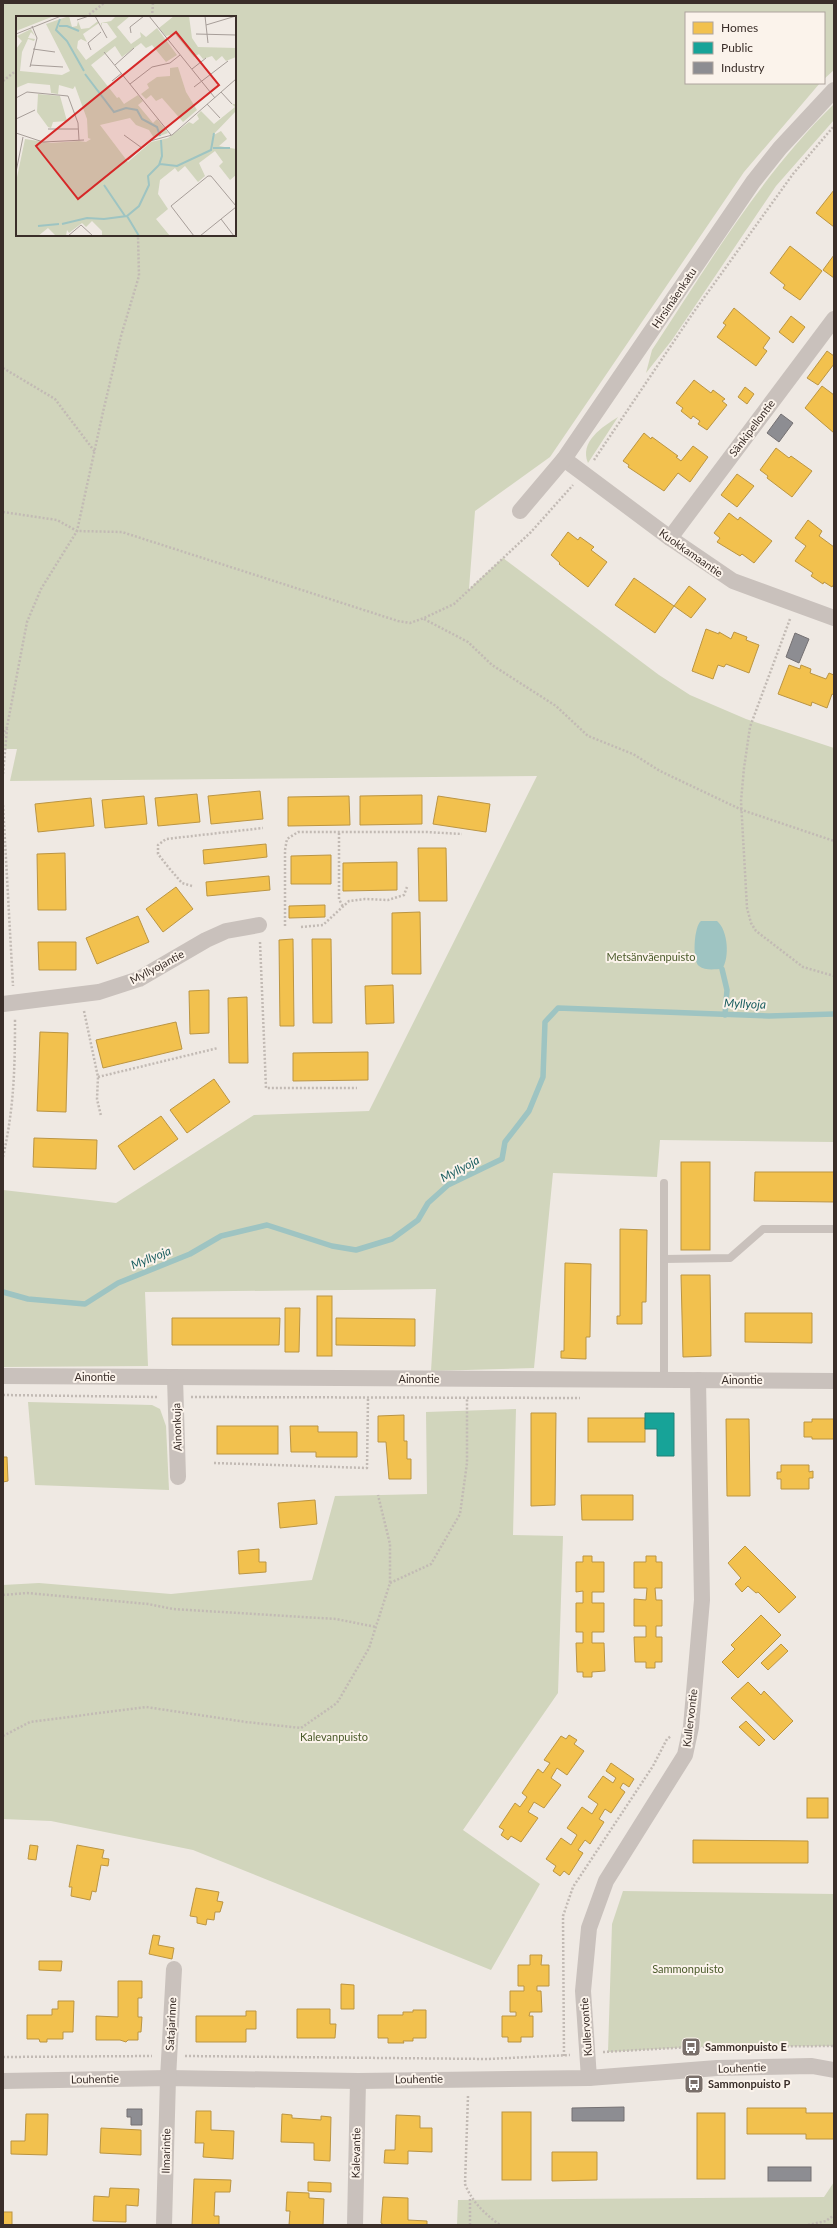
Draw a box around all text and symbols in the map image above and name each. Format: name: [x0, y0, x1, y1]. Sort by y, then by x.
legend: [685, 12, 825, 84]
inset map: [16, 16, 236, 236]
text: Homes: [721, 20, 758, 35]
text: Public: [721, 40, 753, 55]
text: Industry: [721, 60, 765, 75]
street label: Hirsimäenkatu: [649, 265, 699, 330]
street label: Sänkipellontie: [726, 397, 777, 459]
street label: Kuokkamaantie: [657, 526, 726, 579]
street label: Myllyojantie: [127, 947, 186, 986]
park label: Metsänväenpuisto: [607, 950, 695, 963]
water label: Myllyoja: [724, 995, 766, 1012]
water label: Myllyoja: [438, 1152, 482, 1185]
water label: Myllyoja: [128, 1243, 173, 1272]
street label: Ainontie: [74, 1370, 116, 1383]
street label: Ainontie: [398, 1372, 440, 1385]
street label: Ainontie: [721, 1373, 763, 1386]
street label: Ainonkuja: [169, 1403, 184, 1451]
street label: Kullervontie: [679, 1688, 700, 1748]
park label: Kalevanpuisto: [300, 1730, 368, 1743]
park label: Sammonpuisto: [652, 1962, 724, 1975]
street label: Satajarinne: [163, 1997, 178, 2051]
street label: Kullervontie: [577, 1997, 594, 2057]
bus stop icon: Sammonpuisto E: [680, 2036, 702, 2058]
place label: Sammonpuisto E: [705, 2040, 787, 2053]
street label: Louhentie: [718, 2060, 766, 2075]
street label: Louhentie: [71, 2072, 119, 2085]
street label: Louhentie: [395, 2072, 443, 2085]
bus stop icon: Sammonpuisto P: [683, 2073, 705, 2095]
place label: Sammonpuisto P: [708, 2077, 791, 2090]
street label: Kalevantie: [349, 2127, 362, 2178]
street label: Ilmarintie: [159, 2128, 172, 2174]

